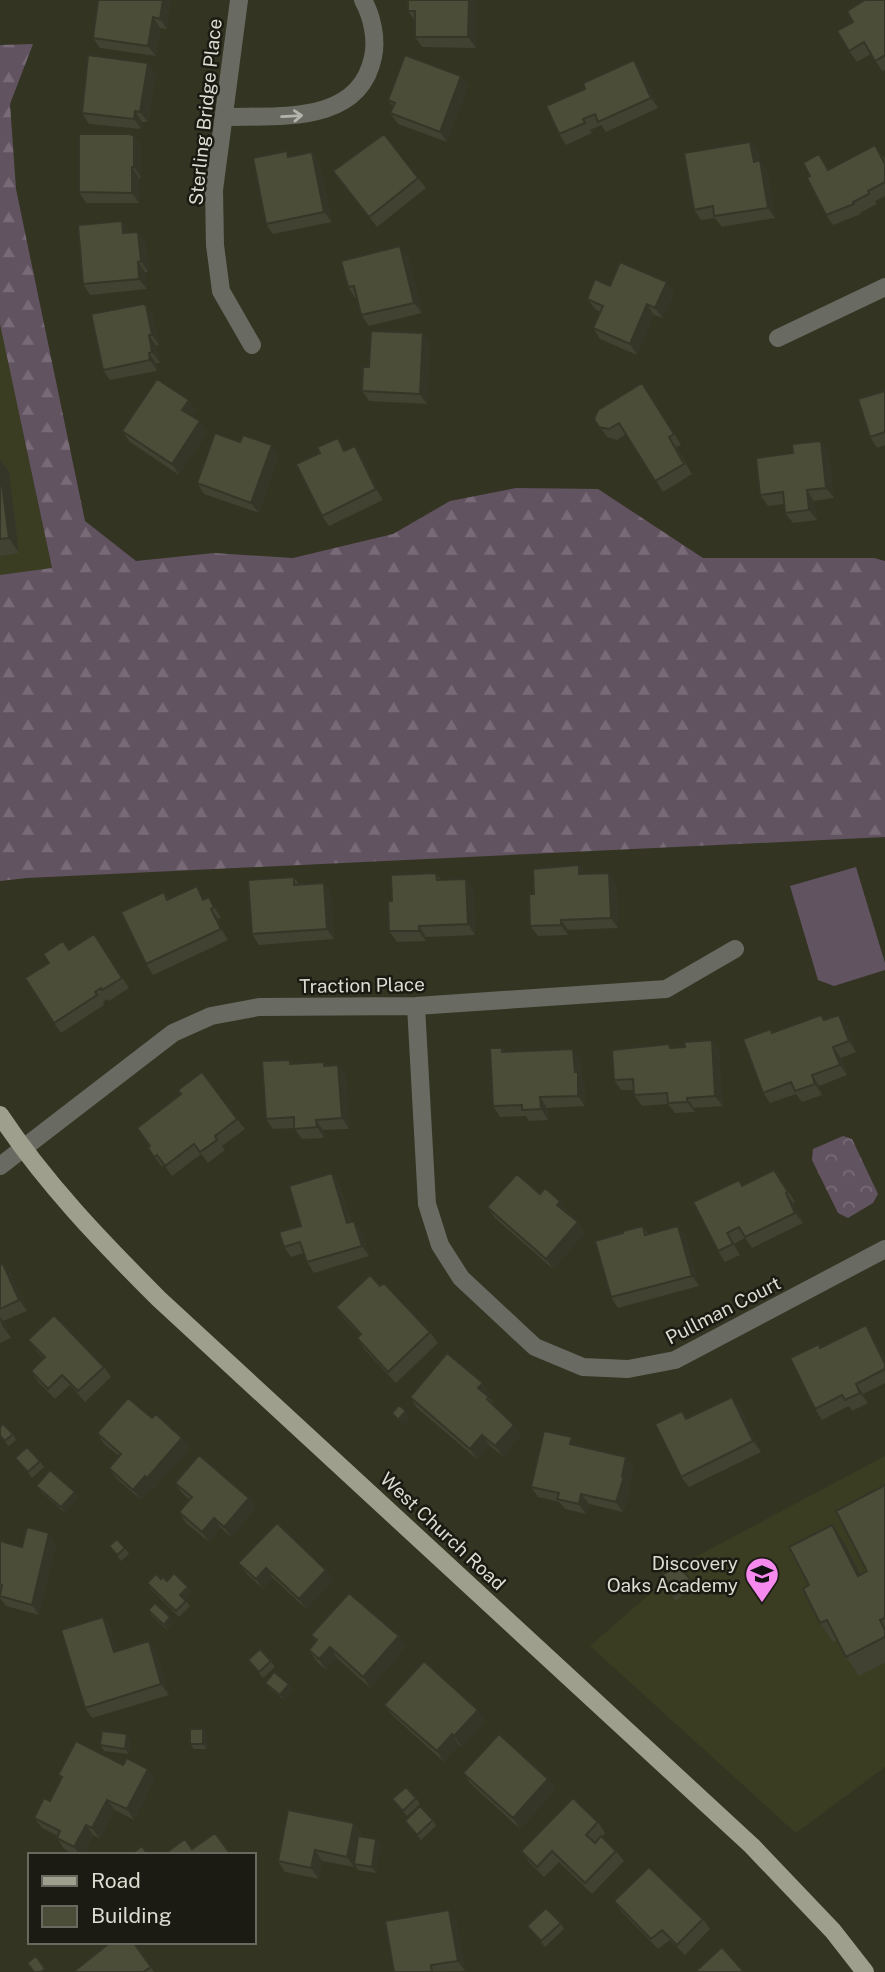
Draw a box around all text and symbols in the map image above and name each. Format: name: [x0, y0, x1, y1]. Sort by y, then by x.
street label: Sterling Bridge Place: [184, 17, 226, 207]
one-way arrow: [280, 109, 303, 122]
street label: Traction Place: [299, 973, 425, 997]
street label: Pullman Court: [662, 1272, 784, 1348]
street label: West Church Road: [376, 1468, 510, 1594]
place label: Discovery Oaks Academy: [607, 1552, 738, 1596]
school or university icon: Discovery Oaks Academy: [743, 1555, 781, 1604]
legend: [28, 1853, 256, 1944]
text: Road: [91, 1868, 141, 1893]
text: Building: [91, 1903, 172, 1928]

